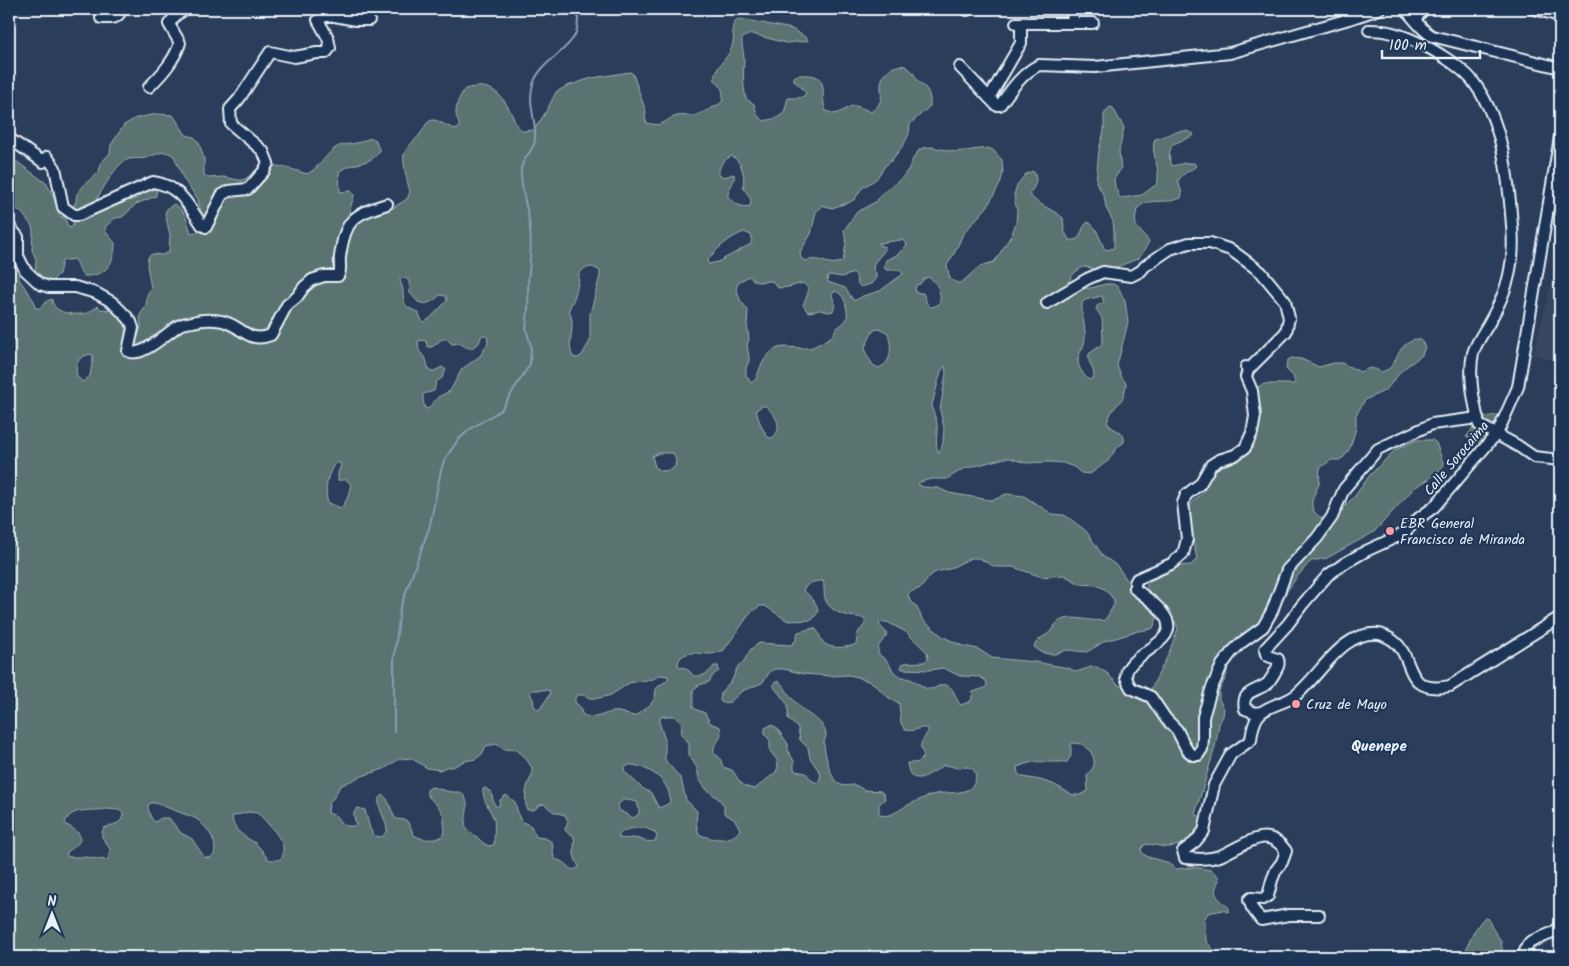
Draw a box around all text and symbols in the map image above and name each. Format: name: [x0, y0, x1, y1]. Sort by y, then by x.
scale bar: [1382, 28, 1479, 60]
text: 100 m: [1389, 34, 1427, 58]
street label: Calle Sorocaima: [1419, 416, 1495, 501]
place label: EBR General Francisco de Miranda: [1400, 513, 1525, 551]
marker: EBR General Francisco de Miranda: [1384, 525, 1396, 537]
place label: Cruz de Mayo: [1306, 694, 1387, 716]
marker: Cruz de Mayo: [1290, 698, 1302, 710]
district label: Quenepe: [1351, 735, 1407, 759]
north arrow: [28, 888, 78, 938]
text: N: [48, 891, 57, 913]

